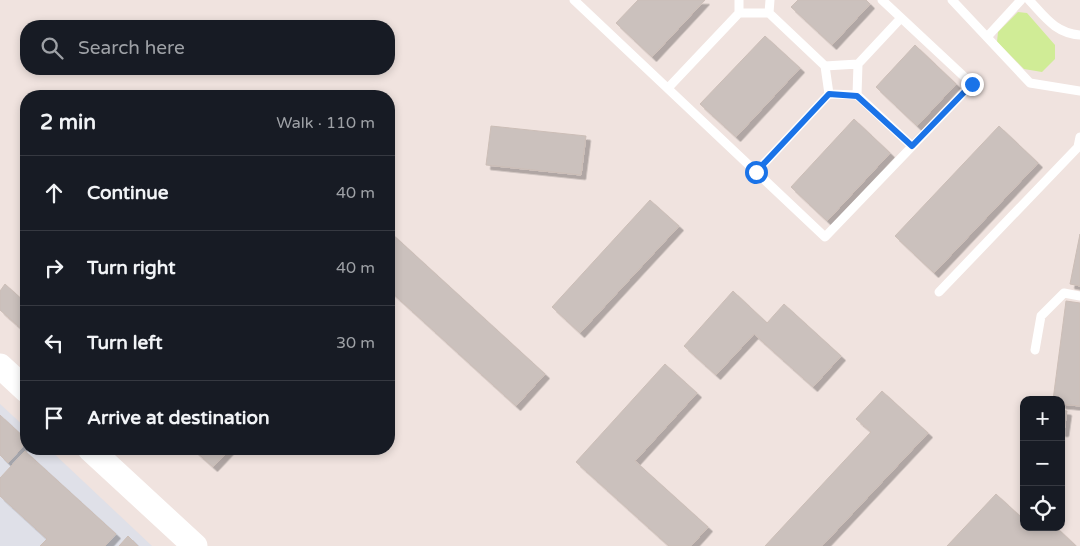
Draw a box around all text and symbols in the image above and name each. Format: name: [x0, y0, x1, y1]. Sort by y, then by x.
search box: [20, 20, 395, 75]
icon: search: [38, 34, 66, 62]
text: Search here: [78, 37, 185, 59]
route end: [961, 73, 984, 96]
text: 2 min: [40, 110, 96, 135]
text: Walk · 110 m: [276, 113, 375, 133]
route start: [745, 161, 768, 184]
icon: ahead: [40, 179, 68, 207]
text: Continue: [87, 182, 169, 204]
text: 40 m: [336, 183, 375, 203]
icon: right: [40, 254, 68, 282]
text: Turn right: [87, 257, 175, 279]
text: 40 m: [336, 258, 375, 278]
icon: left: [40, 329, 68, 357]
text: Turn left: [87, 332, 163, 354]
text: 30 m: [336, 333, 375, 353]
map controls: [1020, 396, 1065, 531]
button: +: [1020, 396, 1065, 441]
icon: arrive: [40, 404, 68, 432]
text: Arrive at destination: [87, 407, 270, 429]
button: −: [1020, 441, 1065, 486]
button: locate: [1020, 486, 1065, 531]

